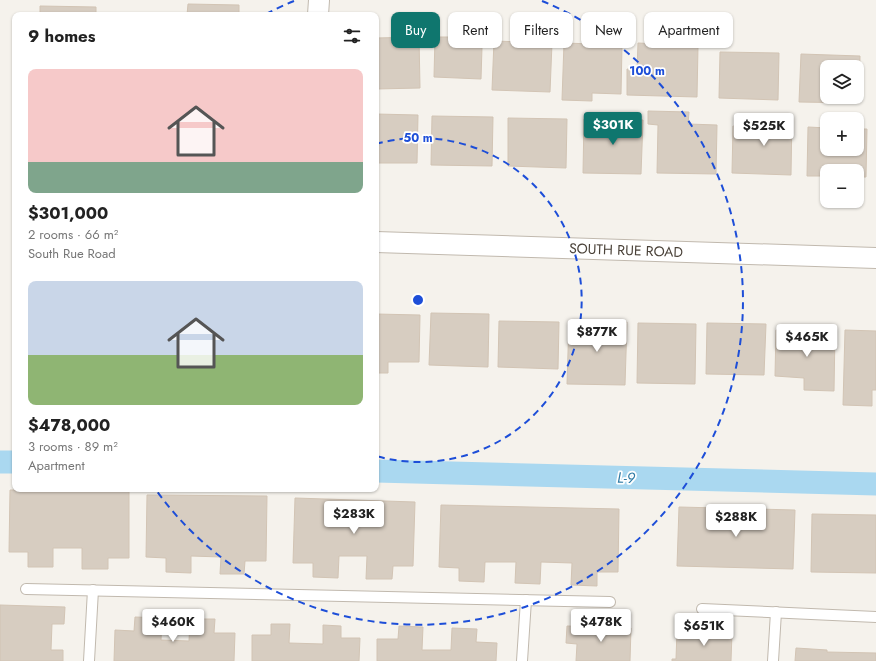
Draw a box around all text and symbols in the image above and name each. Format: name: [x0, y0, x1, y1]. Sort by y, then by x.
chip: Buy: [391, 12, 440, 48]
chip: Rent: [448, 12, 502, 48]
chip: Filters: [510, 12, 573, 48]
chip: New: [581, 12, 636, 48]
chip: Apartment: [644, 12, 733, 48]
text: 9 homes: [28, 24, 96, 48]
icon: filters: [341, 25, 363, 47]
map controls: [820, 60, 864, 208]
button: layers: [820, 60, 864, 104]
text: 100 m: [629, 62, 665, 80]
icon: home: [160, 95, 232, 167]
pin: $301K: [585, 112, 641, 146]
button: +: [820, 112, 864, 156]
pin: $525K: [736, 113, 792, 147]
text: $301K: [593, 115, 633, 134]
text: $525K: [743, 116, 785, 135]
text: 50 m: [403, 129, 433, 147]
button: −: [820, 164, 864, 208]
text: $301,000: [28, 201, 108, 225]
text: 2 rooms · 66 m²: [28, 225, 118, 244]
street label: SOUTH RUE ROAD: [569, 238, 683, 262]
text: South Rue Road: [28, 244, 116, 263]
centre of rings: [411, 293, 425, 307]
icon: home: [160, 307, 232, 379]
pin: $877K: [569, 319, 625, 353]
text: $877K: [577, 322, 617, 341]
pin: $465K: [779, 324, 835, 358]
text: $465K: [785, 327, 829, 346]
text: $478,000: [28, 413, 110, 437]
text: 3 rooms · 89 m²: [28, 437, 118, 456]
text: Apartment: [28, 456, 85, 475]
water label: L-9: [617, 467, 636, 489]
pin: $283K: [326, 501, 382, 535]
text: $283K: [333, 504, 375, 523]
pin: $288K: [708, 504, 764, 538]
text: $288K: [715, 507, 757, 526]
pin: $460K: [145, 609, 201, 643]
pin: $478K: [573, 609, 629, 643]
text: $460K: [151, 612, 195, 631]
text: $478K: [580, 612, 622, 631]
pin: $651K: [676, 613, 732, 647]
text: $651K: [684, 616, 724, 635]

